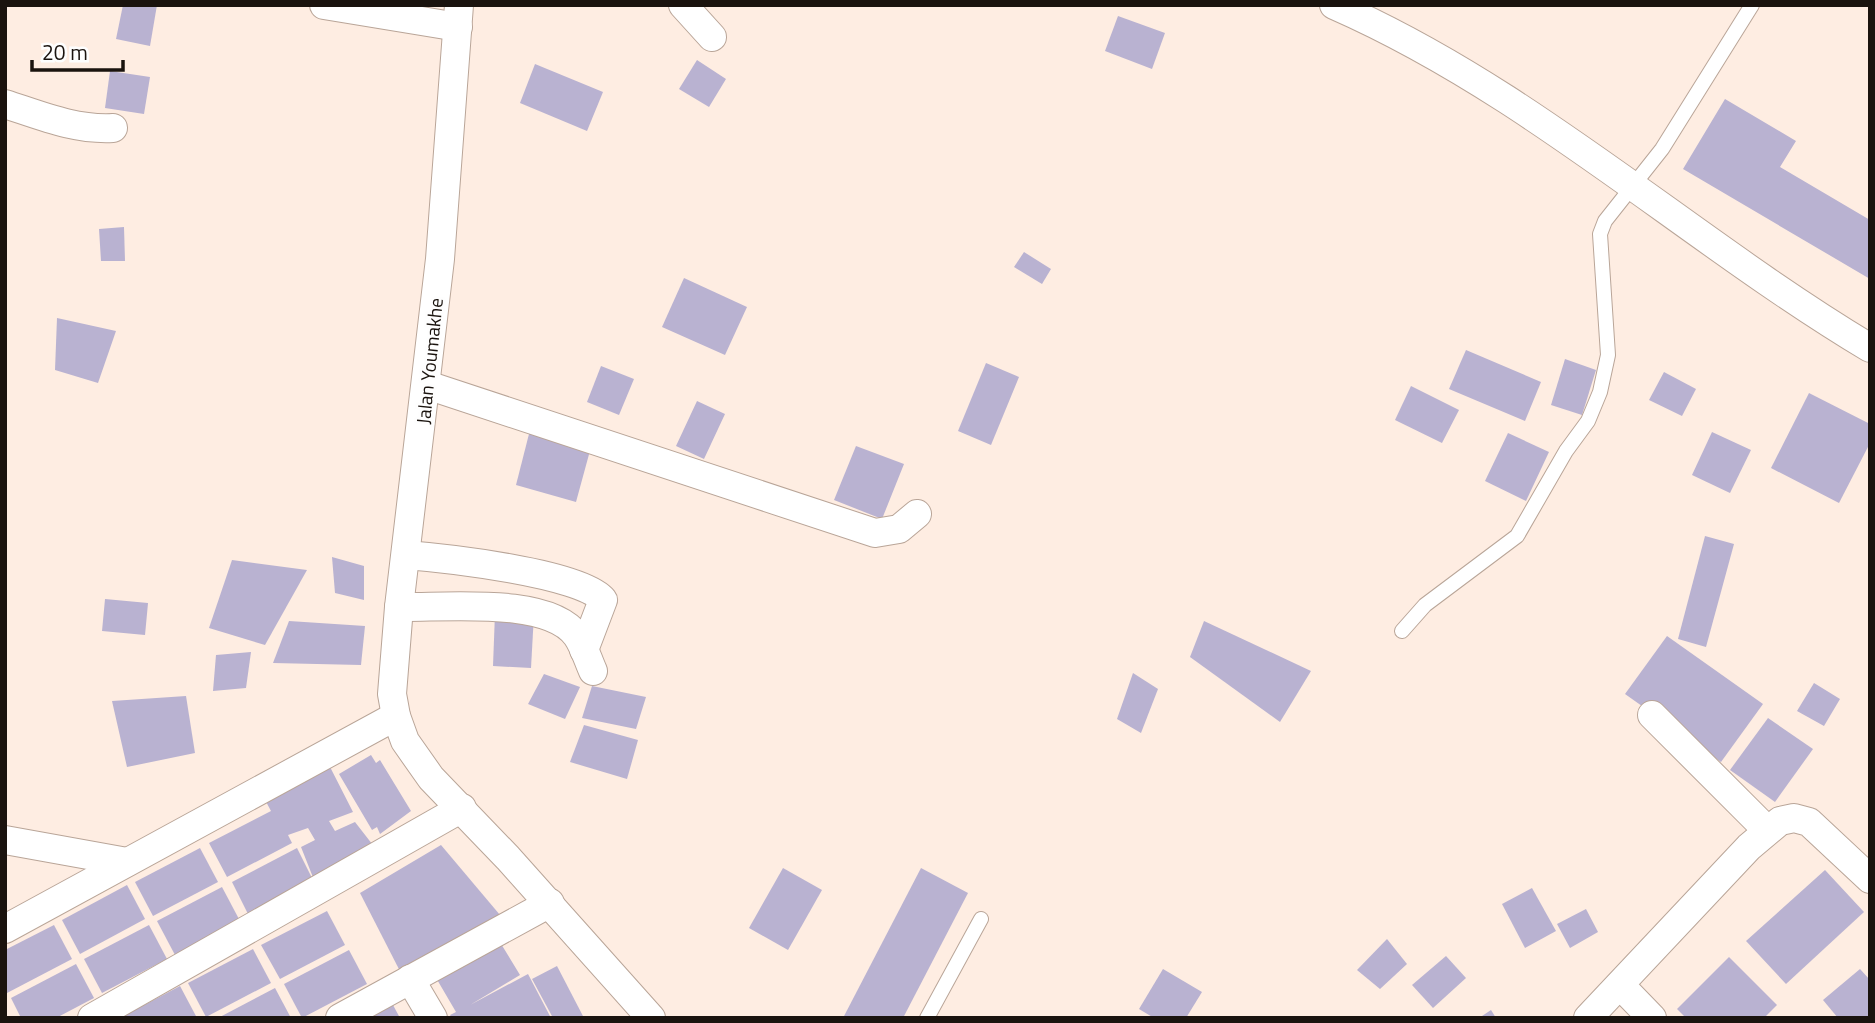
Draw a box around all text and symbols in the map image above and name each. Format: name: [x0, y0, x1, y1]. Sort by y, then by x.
scale bar: [32, 28, 122, 72]
text: 20 m: [42, 36, 88, 68]
street label: Jalan Youmakhe: [408, 297, 450, 425]

